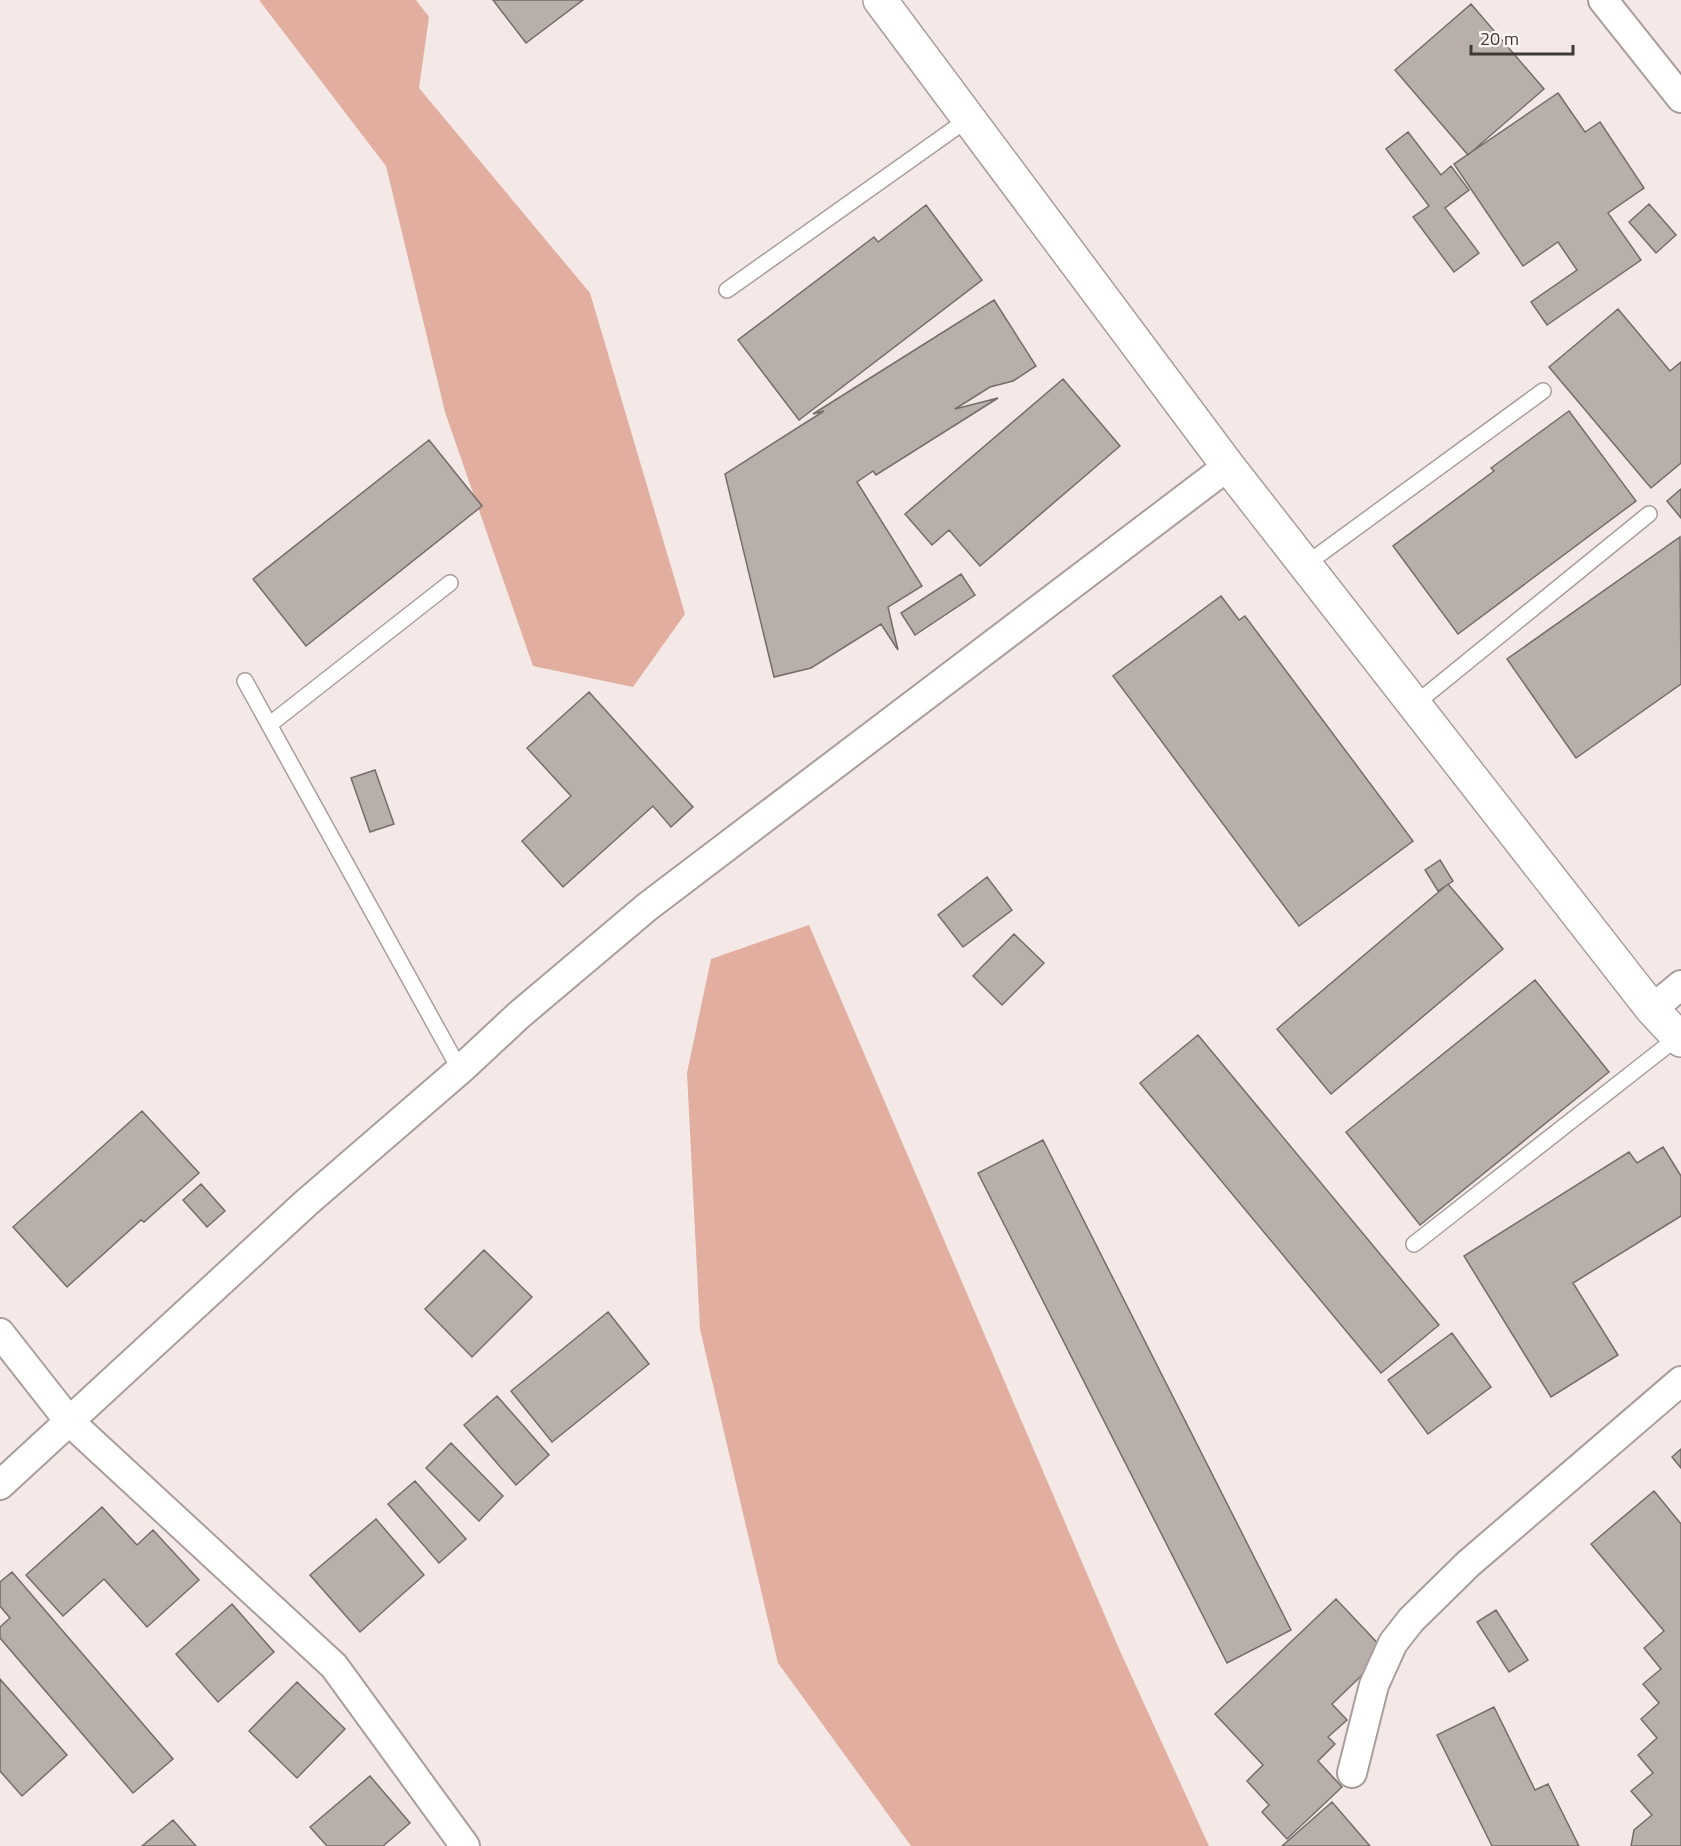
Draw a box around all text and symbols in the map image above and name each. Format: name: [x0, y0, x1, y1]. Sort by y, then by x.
scale bar: [1471, 18, 1573, 56]
text: 20 m: [1480, 25, 1519, 52]

